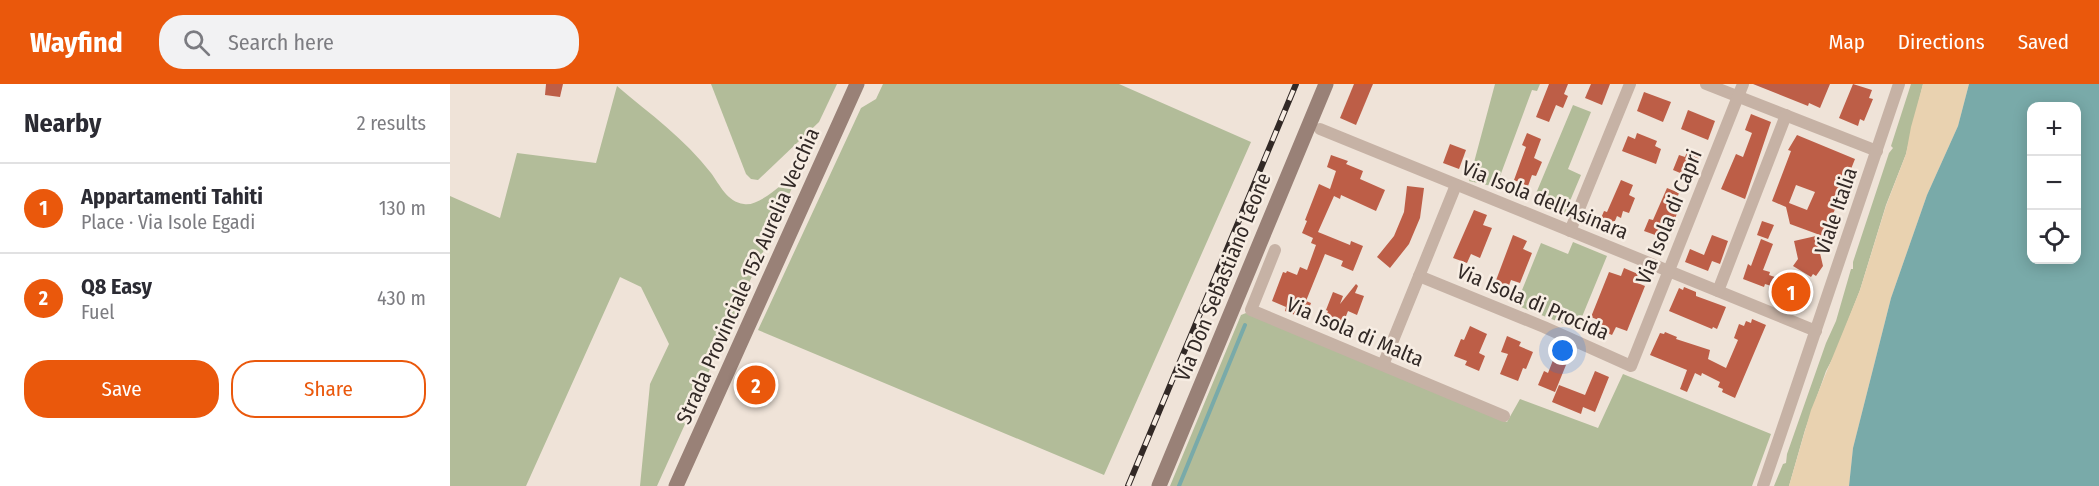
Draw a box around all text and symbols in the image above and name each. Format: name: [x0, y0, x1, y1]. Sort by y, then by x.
search box: [159, 15, 579, 69]
text: Wayfind: [30, 26, 123, 59]
icon: search: [180, 26, 213, 59]
text: Search here: [228, 29, 334, 56]
text: Map: [1828, 29, 1865, 55]
text: Directions: [1898, 29, 1985, 55]
text: Saved: [2018, 29, 2069, 55]
map controls: [2027, 102, 2081, 264]
button: +: [2027, 102, 2081, 156]
text: Nearby: [24, 108, 101, 139]
text: 2 results: [357, 111, 426, 135]
street label: Strada Provinciale 152 Aurelia Vecchia: [671, 124, 825, 428]
street label: Via Isola di Capri: [1630, 146, 1708, 288]
street label: Via Isola dell'Asinara: [1458, 155, 1632, 245]
button: −: [2027, 156, 2081, 210]
street label: Viale Italia: [1809, 164, 1863, 258]
street label: Via Don Sebastiano Leone: [1169, 169, 1277, 385]
text: Appartamenti Tahiti: [81, 183, 263, 210]
text: 1: [39, 196, 48, 220]
text: 130 m: [379, 196, 426, 220]
text: Place · Via Isole Egadi: [81, 210, 255, 234]
button: locate: [2027, 210, 2081, 264]
street label: Via Isola di Procida: [1453, 258, 1613, 346]
pin: 1: [1772, 270, 1810, 314]
text: Q8 Easy: [81, 273, 152, 300]
text: 2: [39, 286, 48, 310]
text: 430 m: [377, 286, 426, 310]
street label: Via Isola di Malta: [1283, 291, 1427, 373]
text: Fuel: [81, 300, 115, 324]
your location: [1548, 336, 1577, 365]
button: Save: [24, 360, 219, 418]
button: Share: [231, 360, 426, 418]
pin: 2: [736, 362, 776, 408]

